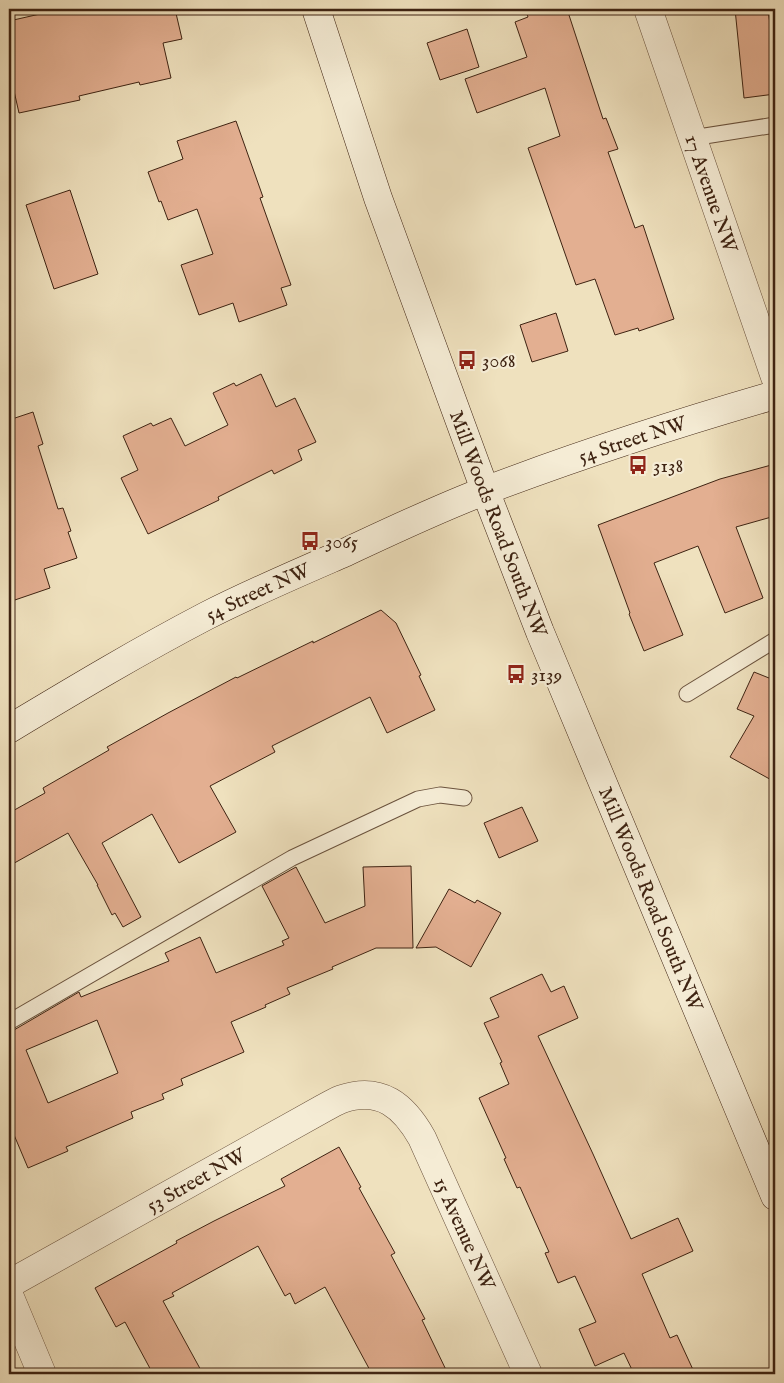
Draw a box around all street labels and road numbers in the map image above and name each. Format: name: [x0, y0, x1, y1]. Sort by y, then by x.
street label: 17 Avenue NW: [678, 132, 742, 257]
street label: Mill Woods Road South NW: [443, 407, 552, 642]
street label: 54 Street NW: [576, 411, 690, 470]
street label: 54 Street NW: [202, 558, 315, 628]
street label: Mill Woods Road South NW: [592, 783, 708, 1016]
street label: 53 Street NW: [143, 1143, 251, 1219]
street label: 15 Avenue NW: [427, 1174, 500, 1295]

